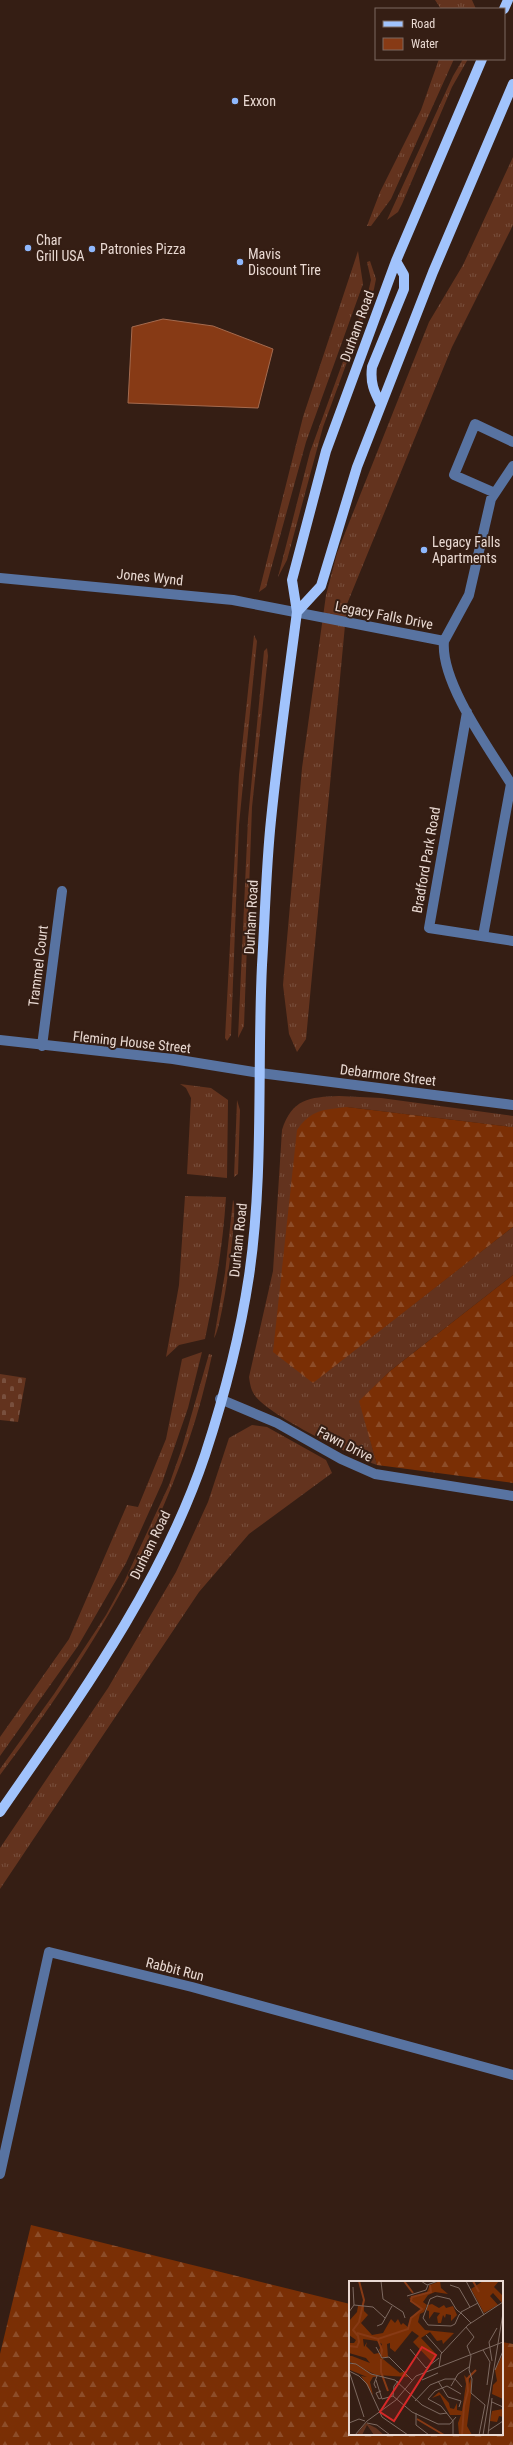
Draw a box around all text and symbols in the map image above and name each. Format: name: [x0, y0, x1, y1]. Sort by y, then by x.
legend: [375, 8, 505, 60]
text: Road: [411, 17, 435, 31]
text: Water: [411, 37, 439, 51]
place label: Exxon: [243, 93, 276, 109]
marker: Exxon: [230, 96, 240, 106]
place label: Char Grill USA: [36, 232, 85, 264]
place label: Patronies Pizza: [100, 241, 186, 257]
marker: Char Grill USA: [23, 243, 33, 253]
marker: Patronies Pizza: [87, 244, 97, 254]
place label: Mavis Discount Tire: [248, 246, 321, 278]
marker: Mavis Discount Tire: [235, 257, 245, 267]
street label: Durham Road: [337, 288, 377, 364]
place label: Legacy Falls Apartments: [432, 534, 500, 566]
marker: Legacy Falls Apartments: [419, 545, 429, 555]
street label: Jones Wynd: [116, 566, 184, 588]
street label: Legacy Falls Drive: [334, 598, 435, 632]
street label: Bradford Park Road: [409, 806, 443, 914]
street label: Durham Road: [241, 879, 261, 955]
street label: Trammel Court: [25, 924, 51, 1008]
street label: Fleming House Street: [72, 1028, 192, 1056]
street label: Debarmore Street: [339, 1061, 437, 1089]
street label: Durham Road: [226, 1202, 250, 1278]
street label: Fawn Drive: [315, 1423, 376, 1465]
street label: Durham Road: [127, 1508, 173, 1582]
street label: Rabbit Run: [144, 1954, 206, 1984]
inset map: [349, 2281, 503, 2435]

